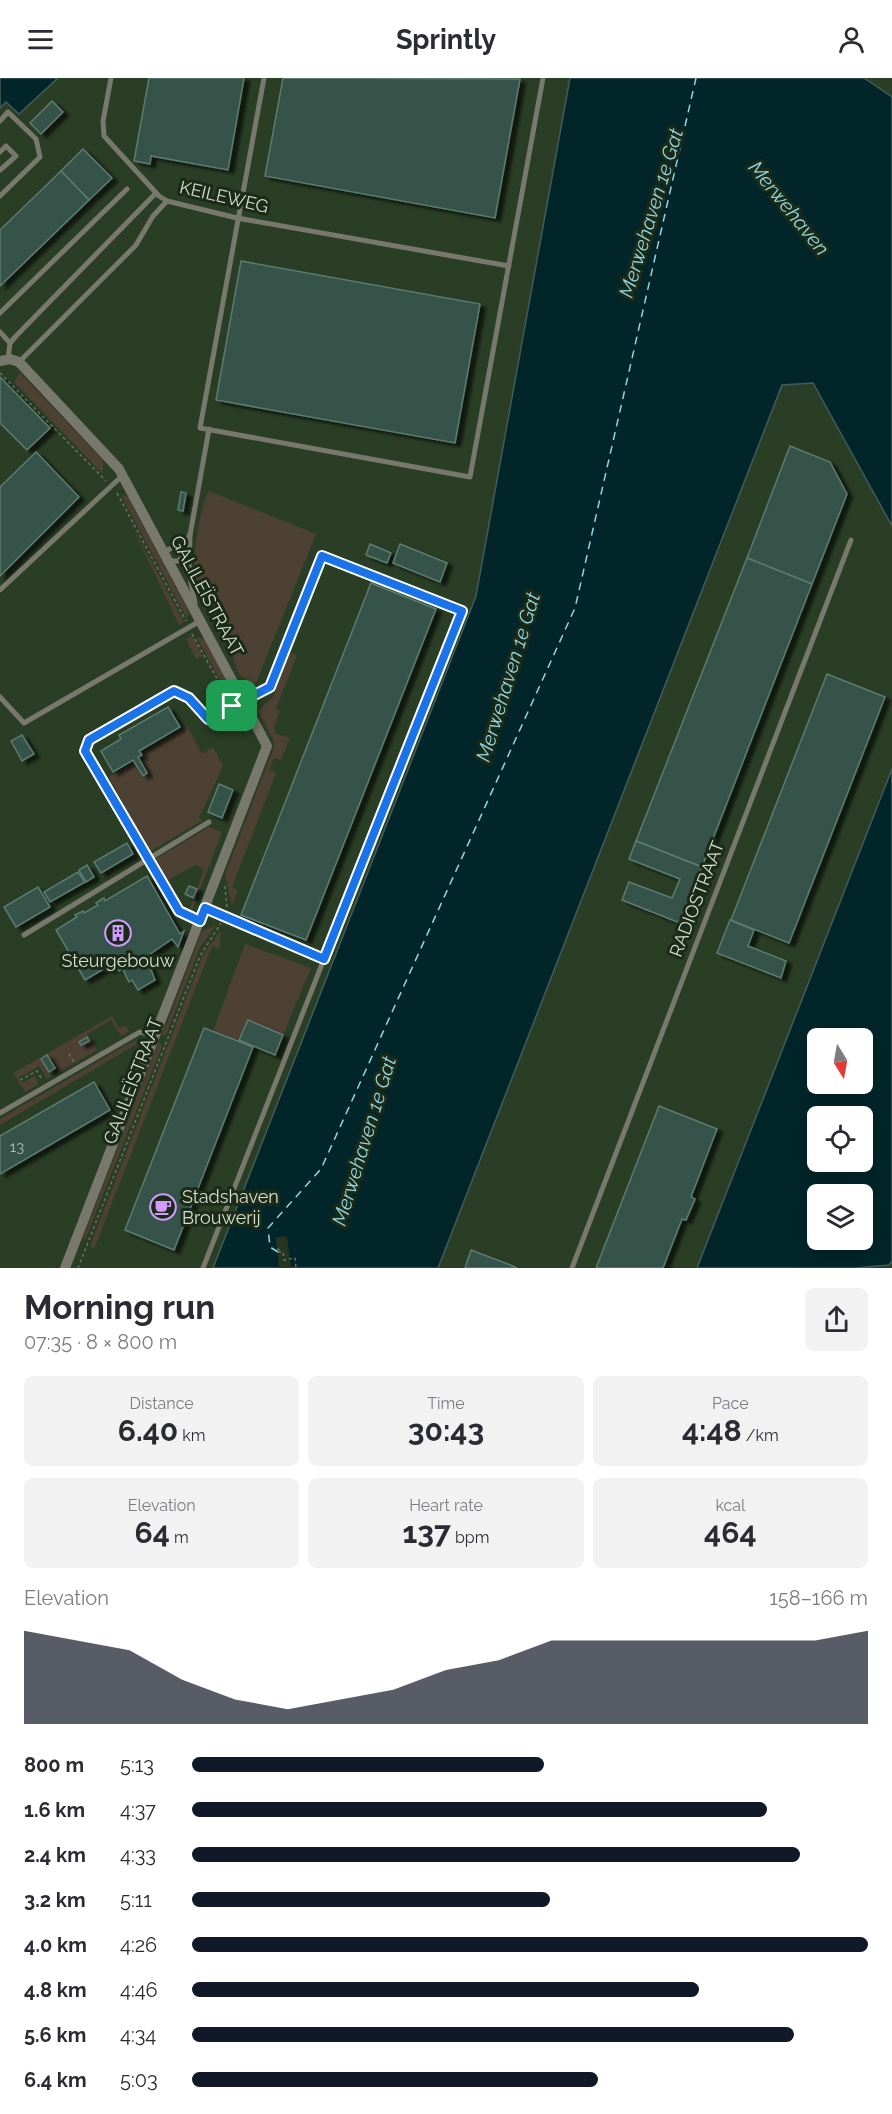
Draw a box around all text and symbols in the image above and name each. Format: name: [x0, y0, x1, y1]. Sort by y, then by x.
icon: menu: [24, 23, 57, 56]
icon: person: [835, 23, 868, 56]
text: Sprintly: [396, 24, 496, 55]
water label: Merwehaven 1e Gat: [614, 125, 688, 300]
water label: Merwehaven: [744, 156, 834, 260]
street label: KEILEWEG: [177, 176, 271, 217]
street label: GALILEÏSTRAAT: [167, 532, 248, 660]
water label: Merwehaven 1e Gat: [471, 589, 545, 764]
pin: [206, 680, 257, 731]
icon: arrive: [215, 689, 248, 722]
street label: RADIOSTRAAT: [665, 838, 728, 960]
building icon: Steurgebouw: [103, 918, 133, 948]
place label: Steurgebouw: [62, 950, 175, 971]
street label: GALILEÏSTRAAT: [99, 1015, 166, 1147]
north arrow: [807, 1028, 873, 1094]
map controls: [807, 1028, 873, 1250]
water label: Merwehaven 1e Gat: [327, 1053, 401, 1228]
button: locate: [807, 1106, 873, 1172]
house number: 13: [10, 1138, 24, 1156]
button: layers: [807, 1184, 873, 1250]
place label: Stadshaven Brouwerij: [182, 1186, 279, 1228]
cafe icon: Stadshaven Brouwerij: [148, 1192, 178, 1222]
text: Morning run: [24, 1288, 215, 1327]
button: share: [805, 1288, 868, 1351]
text: 07:35 · 8 × 800 m: [24, 1330, 177, 1354]
text: Distance: [130, 1394, 194, 1413]
text: Time: [427, 1394, 465, 1413]
text: Pace: [712, 1394, 749, 1413]
text: 6.40: [118, 1413, 178, 1448]
text: 30:43: [408, 1413, 484, 1448]
text: 4:48: [682, 1413, 742, 1448]
text: km: [178, 1426, 206, 1445]
text: /km: [742, 1426, 779, 1445]
text: Elevation: [128, 1496, 196, 1515]
text: Heart rate: [409, 1496, 483, 1515]
text: kcal: [715, 1496, 745, 1515]
text: 64: [135, 1515, 170, 1550]
text: 137: [403, 1515, 451, 1550]
text: 464: [704, 1515, 757, 1550]
text: m: [170, 1528, 189, 1547]
text: bpm: [451, 1528, 489, 1547]
text: Elevation: [24, 1586, 109, 1610]
text: 158–166 m: [769, 1586, 868, 1610]
text: 800 m: [24, 1753, 84, 1777]
text: 5:13: [120, 1753, 154, 1777]
text: 1.6 km: [24, 1798, 85, 1822]
text: 4:37: [120, 1798, 156, 1822]
text: 2.4 km: [24, 1843, 86, 1867]
text: 4:33: [120, 1843, 156, 1867]
text: 3.2 km: [24, 1888, 86, 1912]
text: 5:11: [120, 1888, 152, 1912]
text: 4.0 km: [24, 1933, 87, 1957]
text: 4:26: [120, 1933, 157, 1957]
text: 4.8 km: [24, 1978, 87, 2002]
text: 4:46: [120, 1978, 158, 2002]
text: 5.6 km: [24, 2023, 86, 2047]
text: 4:34: [120, 2023, 156, 2047]
text: 6.4 km: [24, 2068, 87, 2092]
text: 5:03: [120, 2068, 158, 2092]

